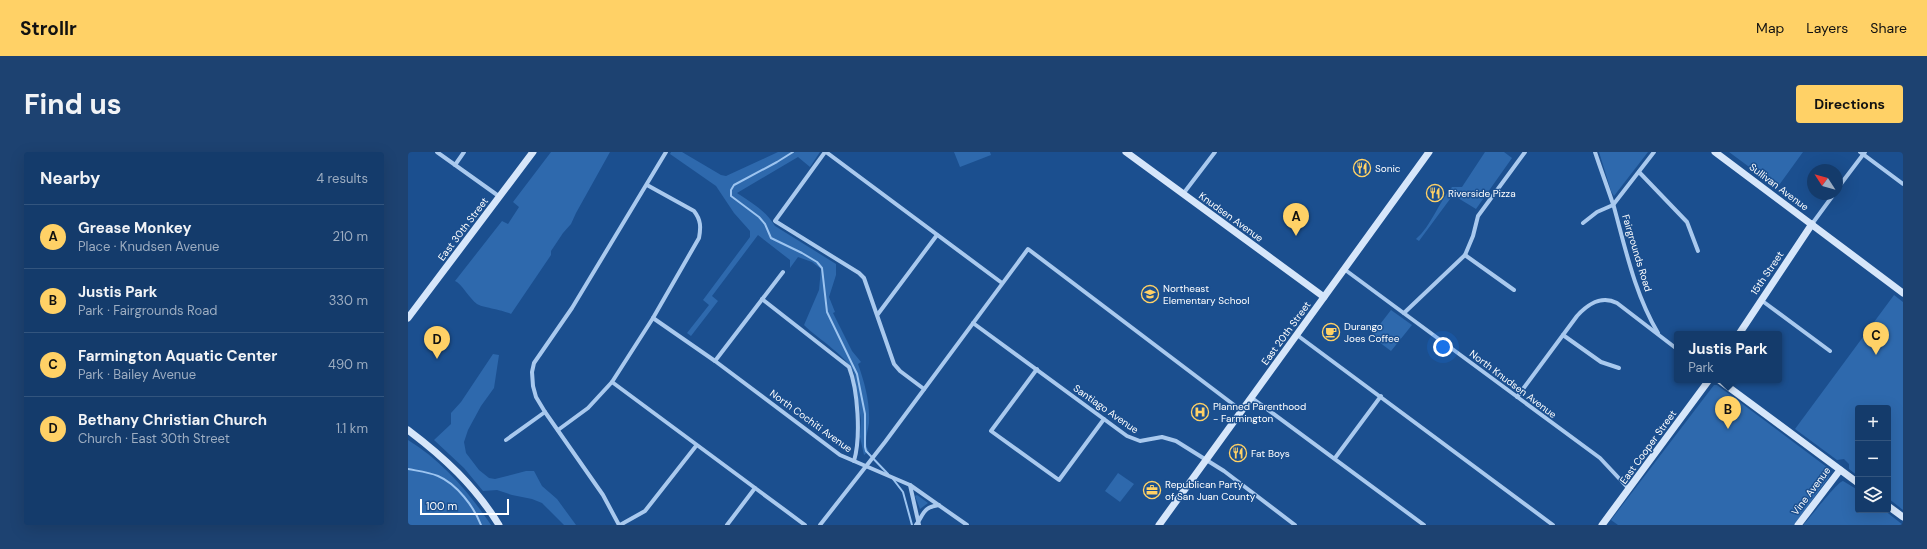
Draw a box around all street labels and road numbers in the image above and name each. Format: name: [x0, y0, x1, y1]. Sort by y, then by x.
street label: Sullivan Avenue: [1747, 160, 1812, 214]
street label: Knudsen Avenue: [1196, 189, 1266, 245]
street label: East 30th Street: [435, 195, 491, 263]
street label: Fairgrounds Road: [1619, 213, 1655, 293]
street label: 15th Street: [1748, 249, 1786, 297]
street label: East 20th Street: [1259, 299, 1314, 367]
street label: North Knudsen Avenue: [1467, 347, 1559, 421]
street label: Santiago Avenue: [1071, 382, 1141, 436]
street label: North Cochiti Avenue: [767, 387, 855, 455]
street label: East Cooper Street: [1617, 407, 1679, 486]
street label: Vine Avenue: [1789, 464, 1834, 518]

